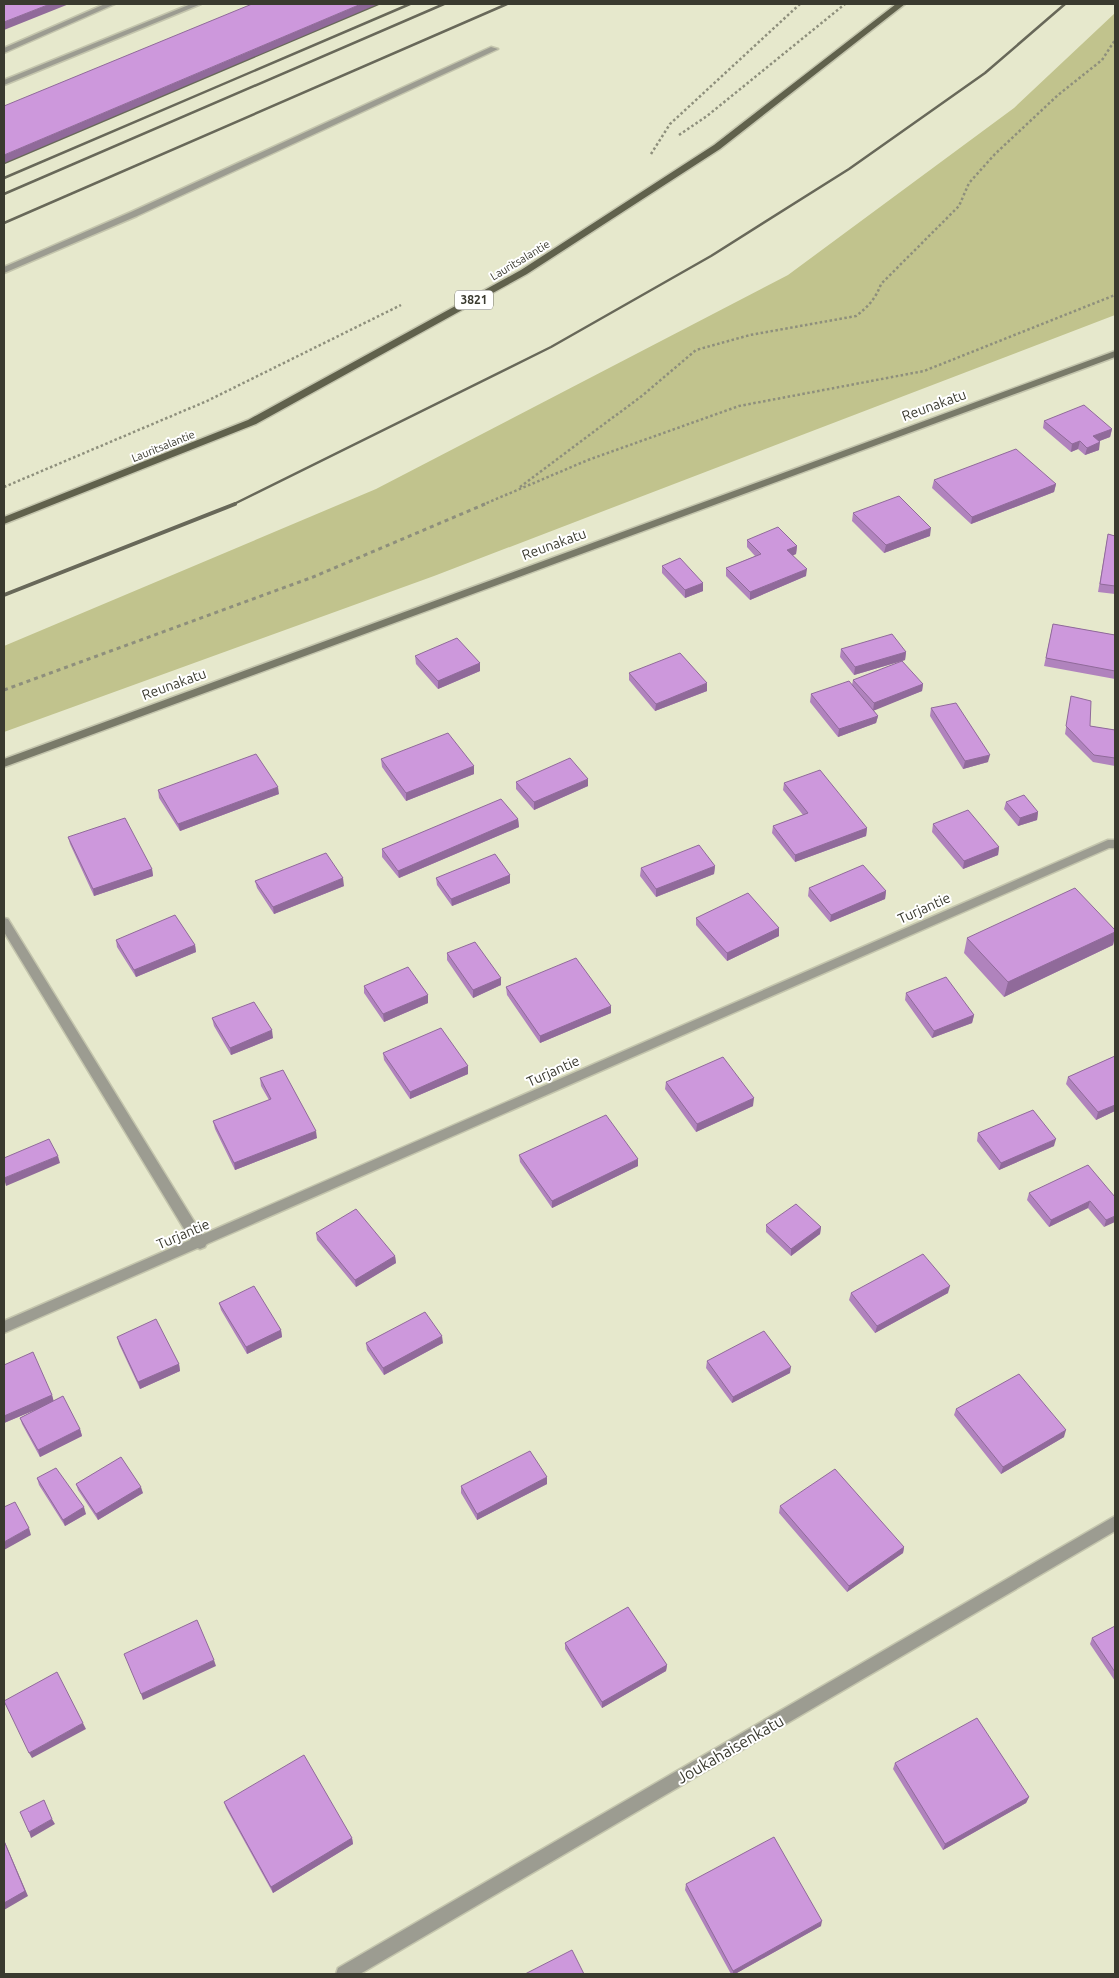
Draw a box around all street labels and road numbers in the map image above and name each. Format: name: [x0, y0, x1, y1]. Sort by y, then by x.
street label: Lauritsalantie: [488, 238, 552, 282]
road number: 3821: [455, 290, 493, 310]
street label: Reunakatu: [900, 386, 968, 424]
street label: Lauritsalantie: [130, 428, 196, 464]
street label: Reunakatu: [520, 525, 588, 563]
street label: Reunakatu: [140, 665, 208, 703]
street label: Turjantie: [895, 889, 953, 927]
street label: Turjantie: [524, 1052, 582, 1090]
street label: Turjantie: [154, 1216, 212, 1252]
street label: Joukahaisenkatu: [673, 1711, 787, 1787]

